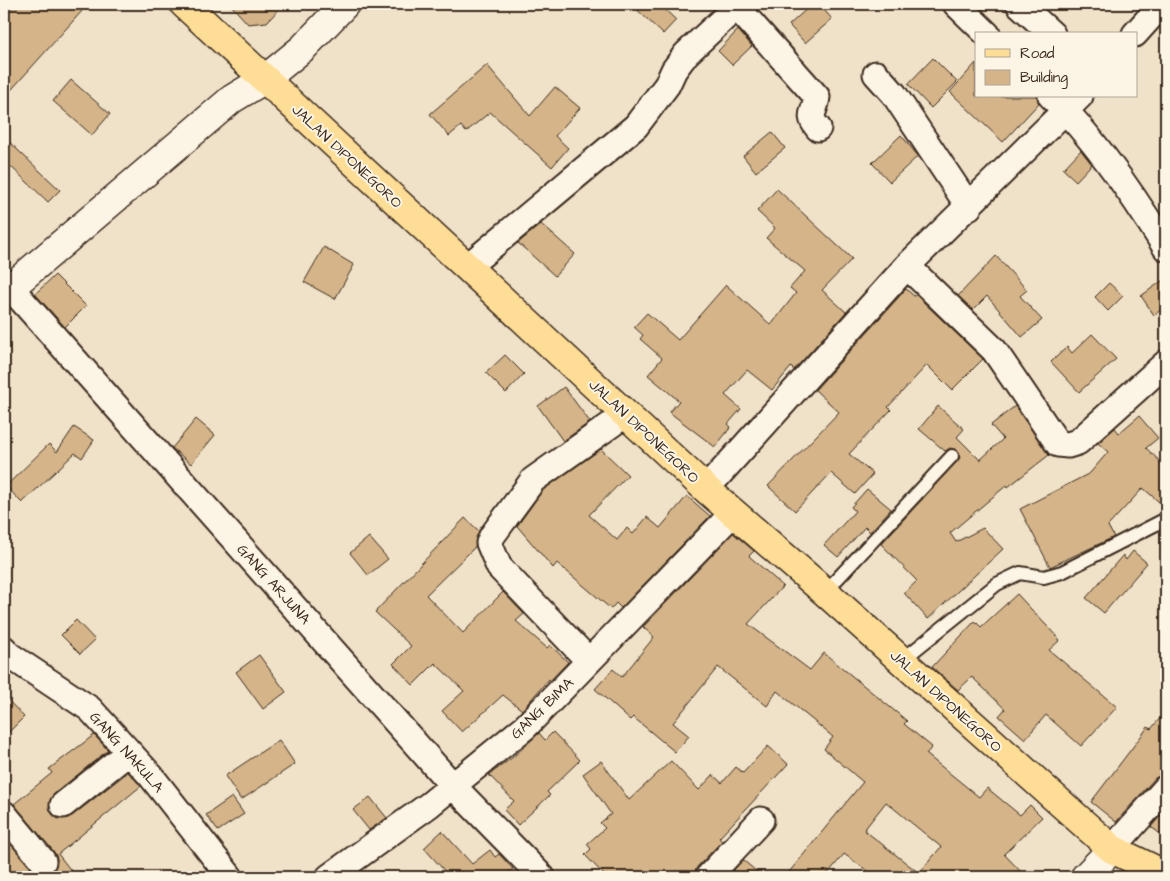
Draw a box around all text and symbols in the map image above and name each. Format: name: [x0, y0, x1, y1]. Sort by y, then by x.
legend: [975, 32, 1138, 98]
text: Road: [1020, 43, 1055, 64]
text: Building: [1020, 67, 1068, 89]
street label: JALAN DIPONEGORO: [287, 100, 406, 213]
street label: JALAN DIPONEGORO: [584, 375, 703, 488]
street label: GANG ARJUNA: [232, 540, 316, 629]
street label: JALAN DIPONEGORO: [885, 645, 1006, 757]
street label: GANG BIMA: [506, 672, 579, 744]
street label: GANG NAKULA: [85, 707, 169, 798]

